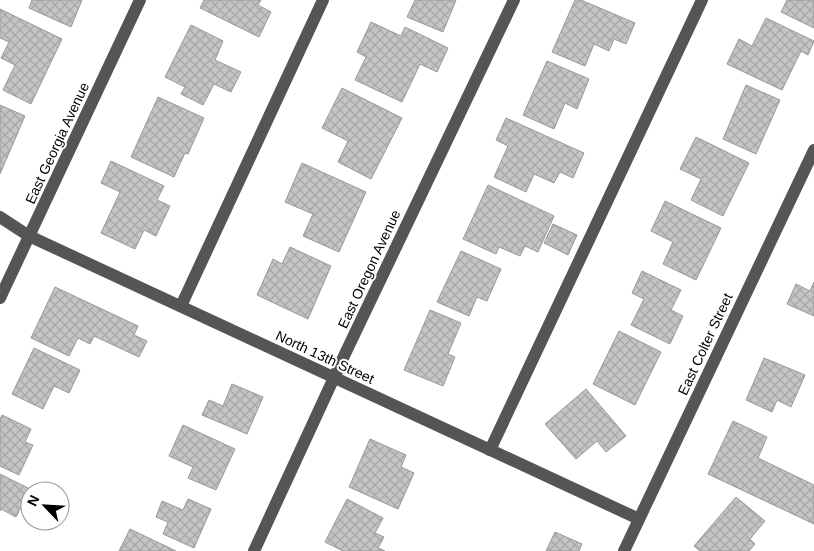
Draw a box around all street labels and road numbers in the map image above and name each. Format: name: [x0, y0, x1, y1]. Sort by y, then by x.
street label: East Georgia Avenue: [22, 80, 92, 206]
street label: East Oregon Avenue: [335, 207, 404, 331]
street label: East Colter Street: [674, 290, 736, 397]
street label: North 13th Street: [273, 327, 377, 387]

